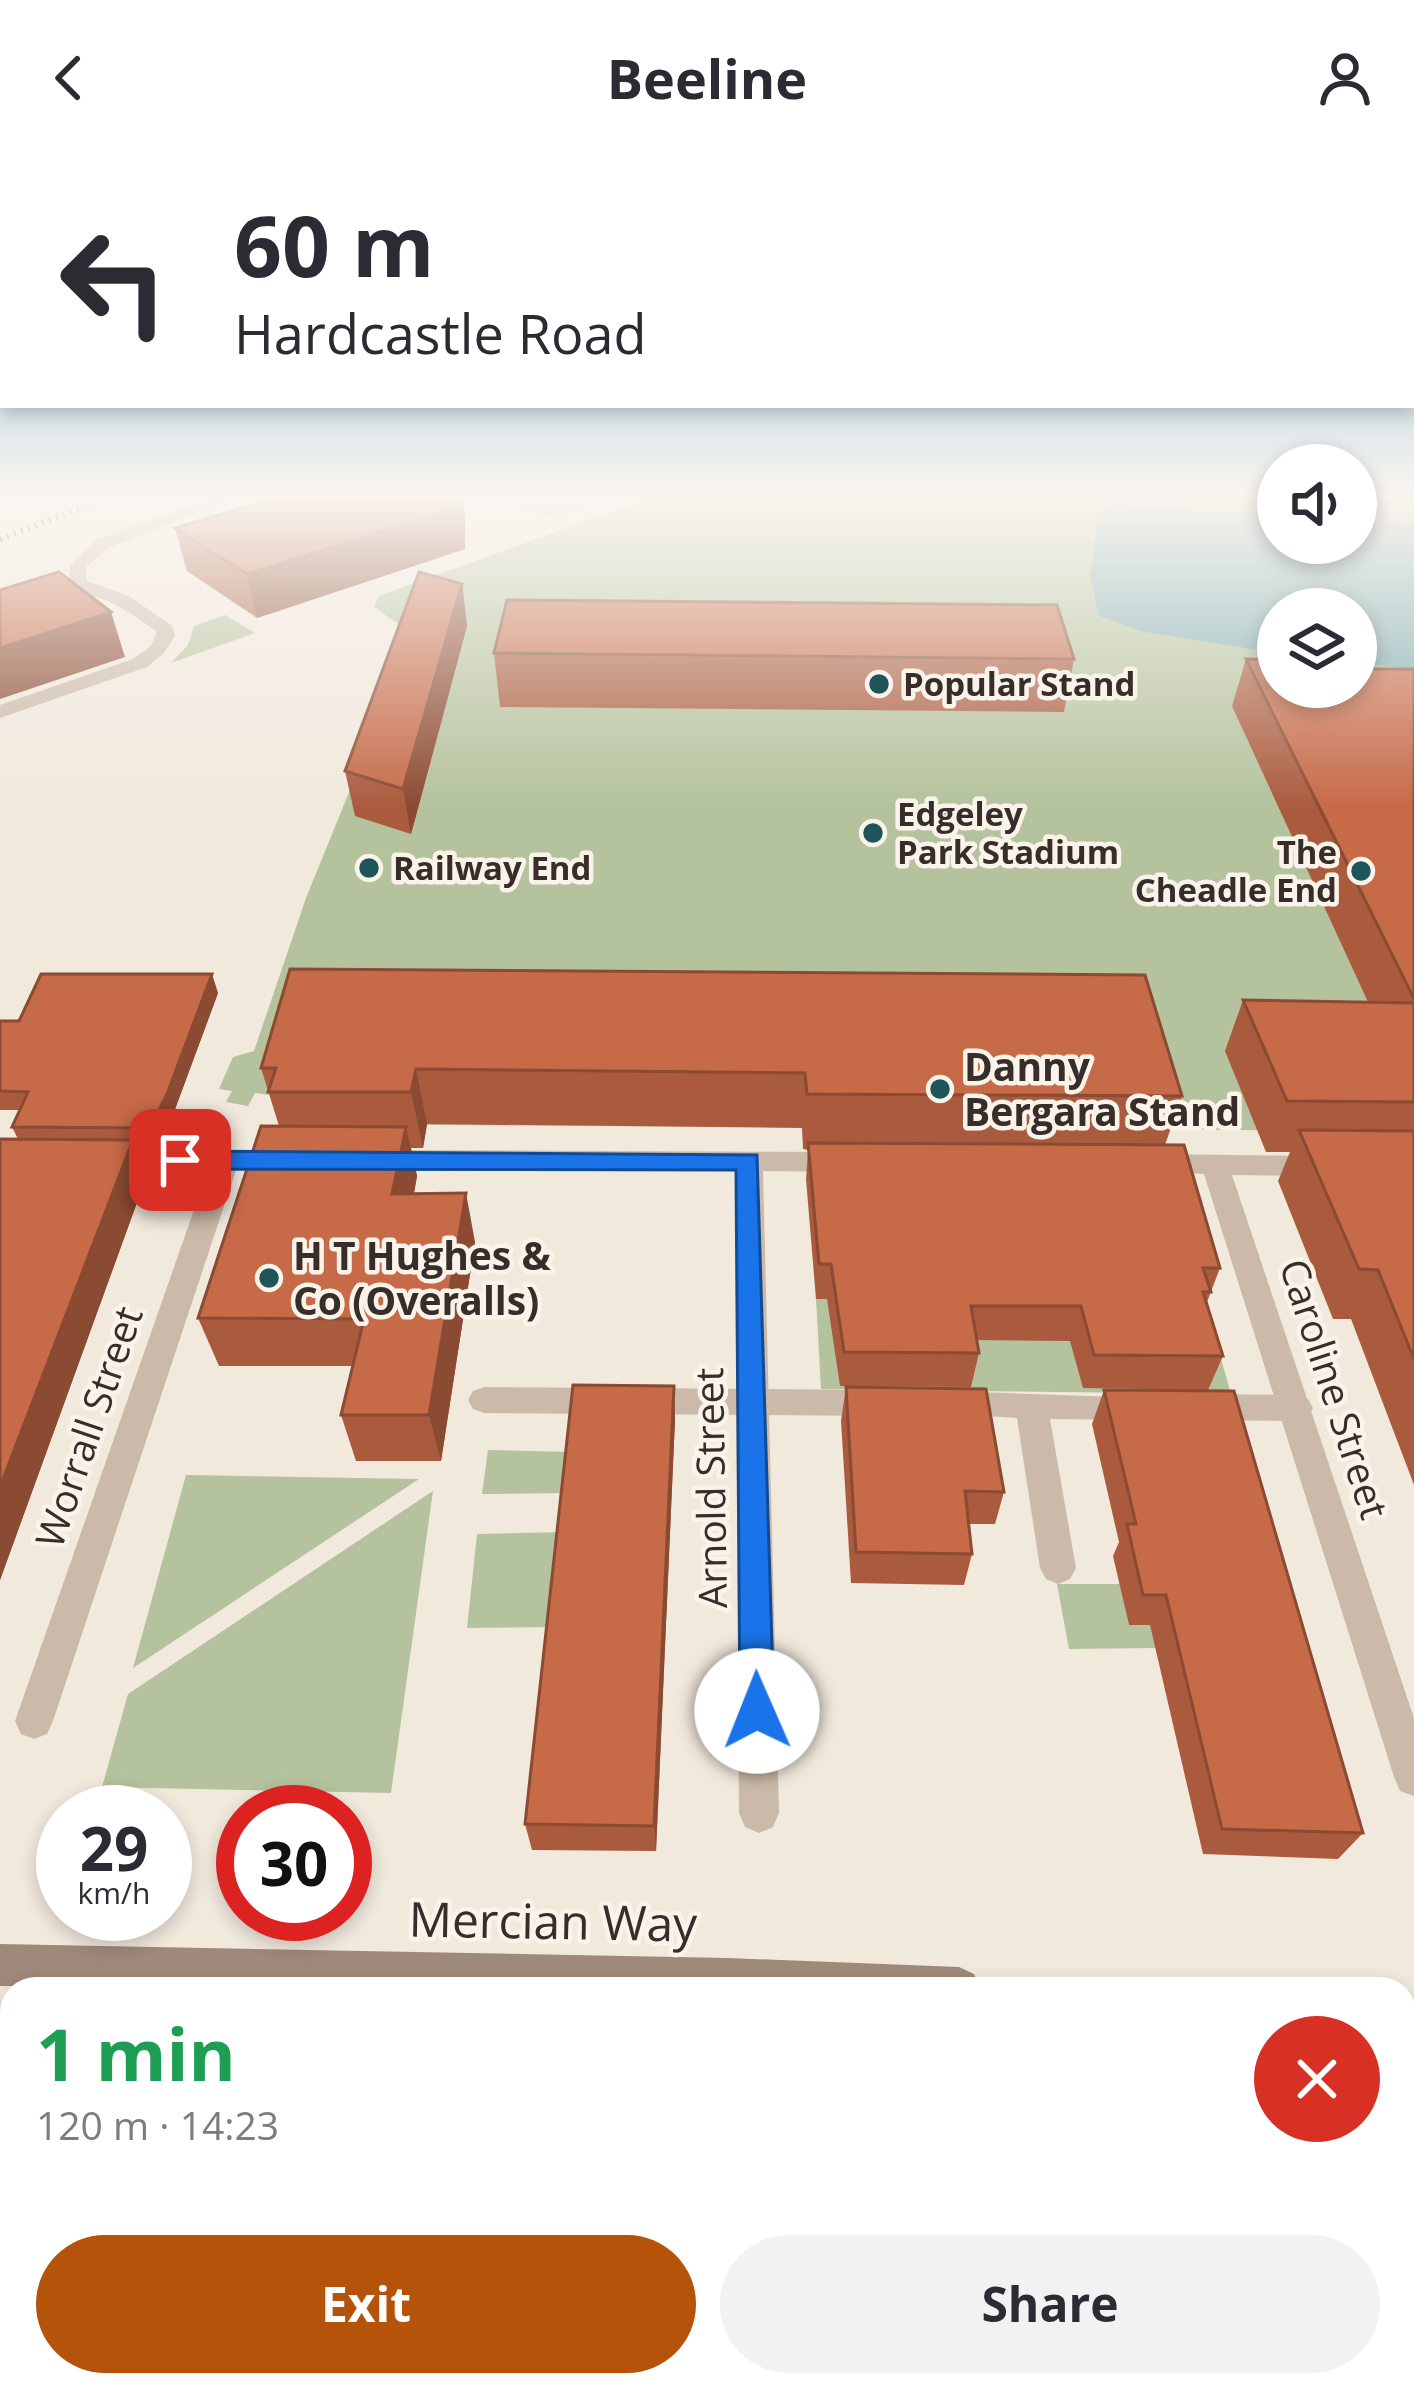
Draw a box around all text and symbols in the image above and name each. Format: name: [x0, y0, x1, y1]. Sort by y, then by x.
text: Beeline: [607, 41, 807, 115]
icon: back: [36, 45, 102, 111]
icon: person: [1312, 45, 1378, 111]
text: 60 m: [234, 187, 434, 302]
icon: left: [36, 204, 192, 360]
text: Hardcastle Road: [234, 296, 647, 370]
map controls: [1257, 444, 1377, 708]
button: sound: [1257, 444, 1377, 564]
button: layers: [1257, 588, 1377, 708]
place label: Popular Stand: [903, 661, 1135, 706]
marker: Popular Stand: [866, 671, 892, 697]
place label: Edgeley Park Stadium: [897, 791, 1119, 874]
marker: Edgeley Park Stadium: [860, 820, 886, 846]
place label: The Cheadle End: [1135, 829, 1337, 912]
place label: Railway End: [393, 845, 591, 890]
marker: Railway End: [356, 855, 382, 881]
marker: The Cheadle End: [1348, 858, 1374, 884]
place label: Danny Bergara Stand: [964, 1039, 1240, 1137]
marker: Danny Bergara Stand: [927, 1076, 953, 1102]
pin: [129, 1109, 231, 1211]
icon: arrive: [147, 1127, 213, 1193]
place label: H T Hughes & Co (Overalls): [293, 1228, 551, 1326]
street label: Caroline Street: [1268, 1252, 1402, 1525]
marker: H T Hughes & Co (Overalls): [256, 1265, 282, 1291]
street label: Worrall Street: [22, 1299, 154, 1554]
street label: Arnold Street: [681, 1367, 738, 1609]
position arrow: [694, 1648, 820, 1774]
speed limit sign: 30: [216, 1785, 372, 1941]
text: 29: [80, 1807, 148, 1889]
text: km/h: [78, 1872, 150, 1913]
street label: Mercian Way: [408, 1885, 699, 1956]
text: 1 min: [36, 2004, 236, 2102]
button: close: [1254, 2016, 1380, 2142]
text: 120 m · 14:23: [36, 2098, 279, 2151]
button: Exit: [36, 2235, 696, 2373]
button: Share: [720, 2235, 1380, 2373]

